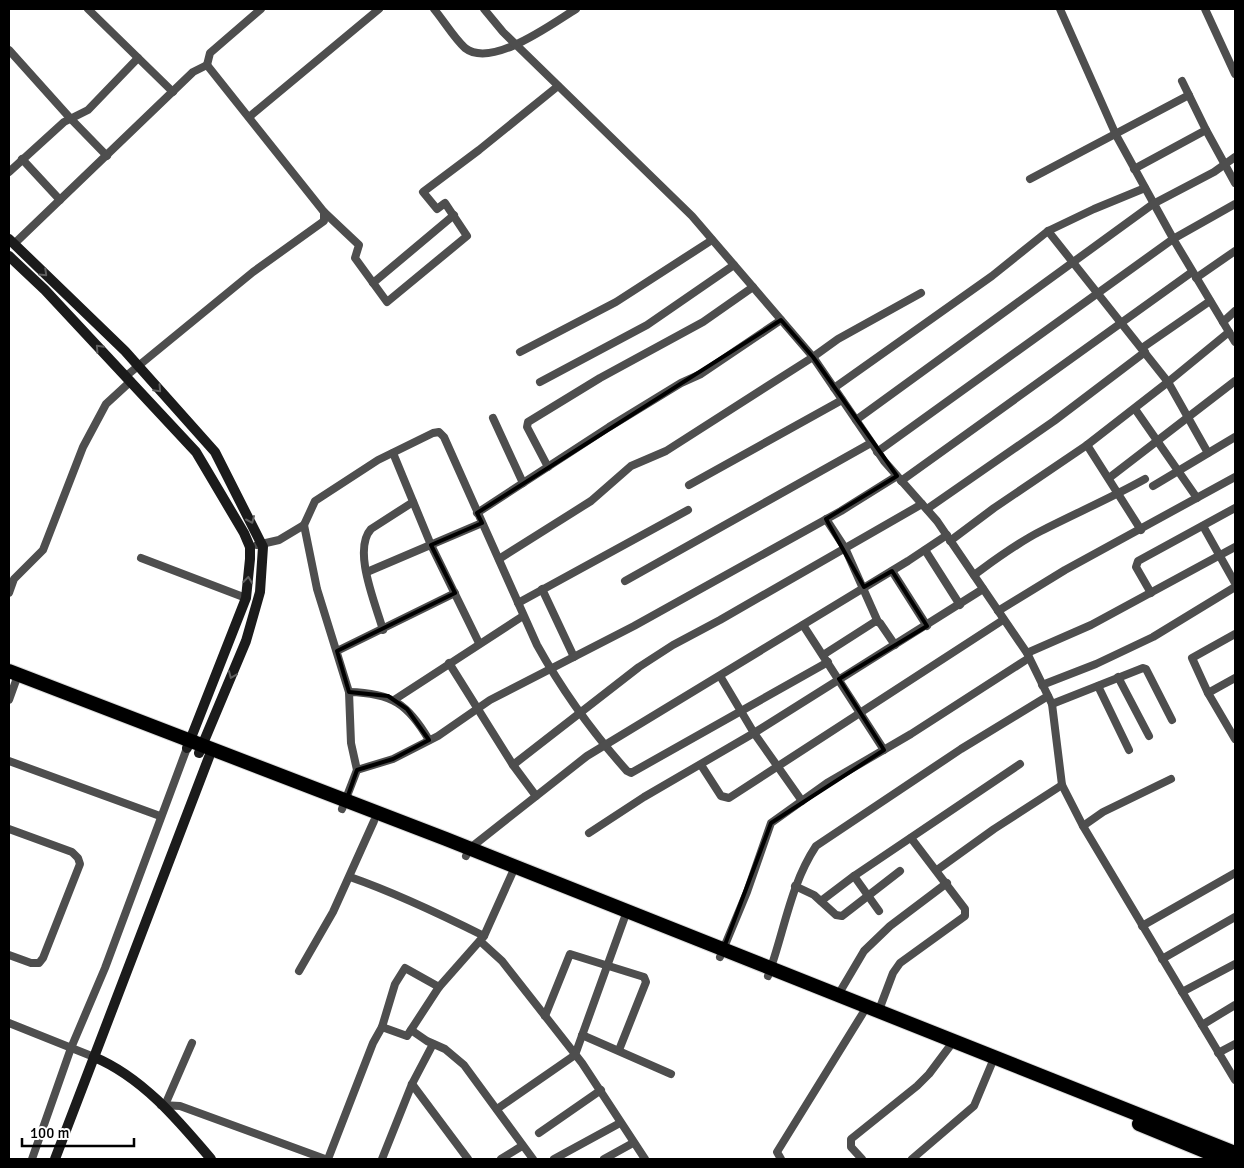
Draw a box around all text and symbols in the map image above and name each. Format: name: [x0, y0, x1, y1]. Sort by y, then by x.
one-way arrow: [38, 267, 47, 276]
one-way arrow: [96, 345, 105, 354]
one-way arrow: [152, 383, 161, 392]
one-way arrow: [245, 515, 255, 524]
one-way arrow: [242, 576, 253, 584]
one-way arrow: [228, 670, 238, 679]
scale bar: [22, 1116, 135, 1148]
text: 100 m: [30, 1124, 70, 1142]

